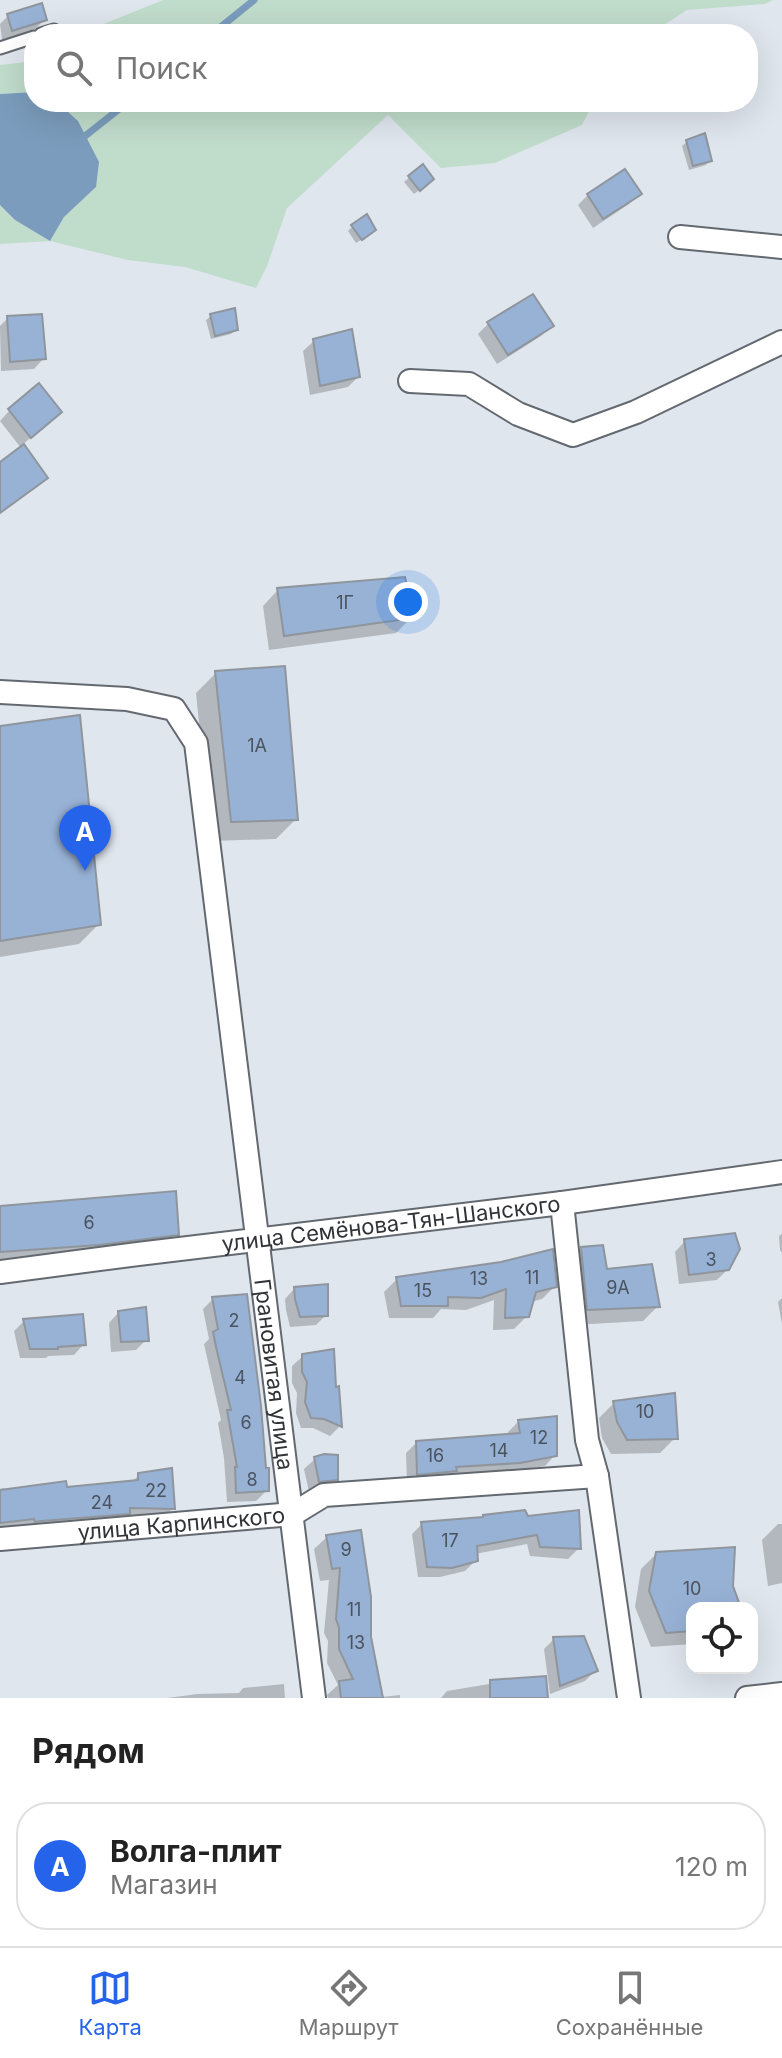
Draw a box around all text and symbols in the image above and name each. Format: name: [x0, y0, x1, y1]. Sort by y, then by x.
search box: [24, 24, 758, 112]
icon: search: [52, 46, 96, 90]
text: Поиск: [116, 50, 207, 86]
your location: [388, 582, 428, 622]
house number: 1Г: [336, 592, 354, 613]
house number: 1А: [247, 735, 267, 756]
pin: A: [59, 805, 111, 871]
street label: улица Семёнова-Тян-Шанского: [220, 1190, 562, 1257]
house number: 6: [83, 1212, 95, 1233]
house number: 3: [705, 1249, 717, 1270]
house number: 11: [525, 1267, 539, 1288]
house number: 13: [470, 1268, 488, 1289]
street label: Грановитая улица: [249, 1277, 299, 1472]
house number: 9А: [606, 1277, 630, 1298]
house number: 15: [414, 1280, 432, 1301]
house number: 2: [229, 1310, 239, 1331]
house number: 4: [234, 1367, 246, 1388]
house number: 10: [636, 1401, 654, 1422]
house number: 6: [240, 1412, 252, 1433]
house number: 12: [530, 1427, 548, 1448]
house number: 14: [490, 1440, 508, 1461]
house number: 16: [426, 1445, 444, 1466]
house number: 8: [246, 1469, 258, 1490]
house number: 22: [145, 1480, 167, 1501]
house number: 24: [91, 1492, 113, 1513]
street label: улица Карпинского: [77, 1502, 286, 1545]
house number: 17: [441, 1530, 459, 1551]
house number: 9: [340, 1539, 352, 1560]
house number: 10: [683, 1578, 701, 1599]
house number: 11: [347, 1599, 361, 1620]
map controls: [686, 1602, 758, 1674]
button: locate: [686, 1602, 758, 1674]
house number: 13: [347, 1632, 365, 1653]
text: Рядом: [32, 1730, 145, 1771]
text: Волга-плит: [110, 1833, 282, 1869]
text: A: [50, 1851, 70, 1882]
text: 120 m: [675, 1851, 748, 1882]
text: Магазин: [110, 1869, 218, 1900]
tab: Карта: [79, 1966, 142, 2040]
tab: Маршрут: [299, 1966, 399, 2040]
tab: Сохранённые: [556, 1966, 703, 2040]

